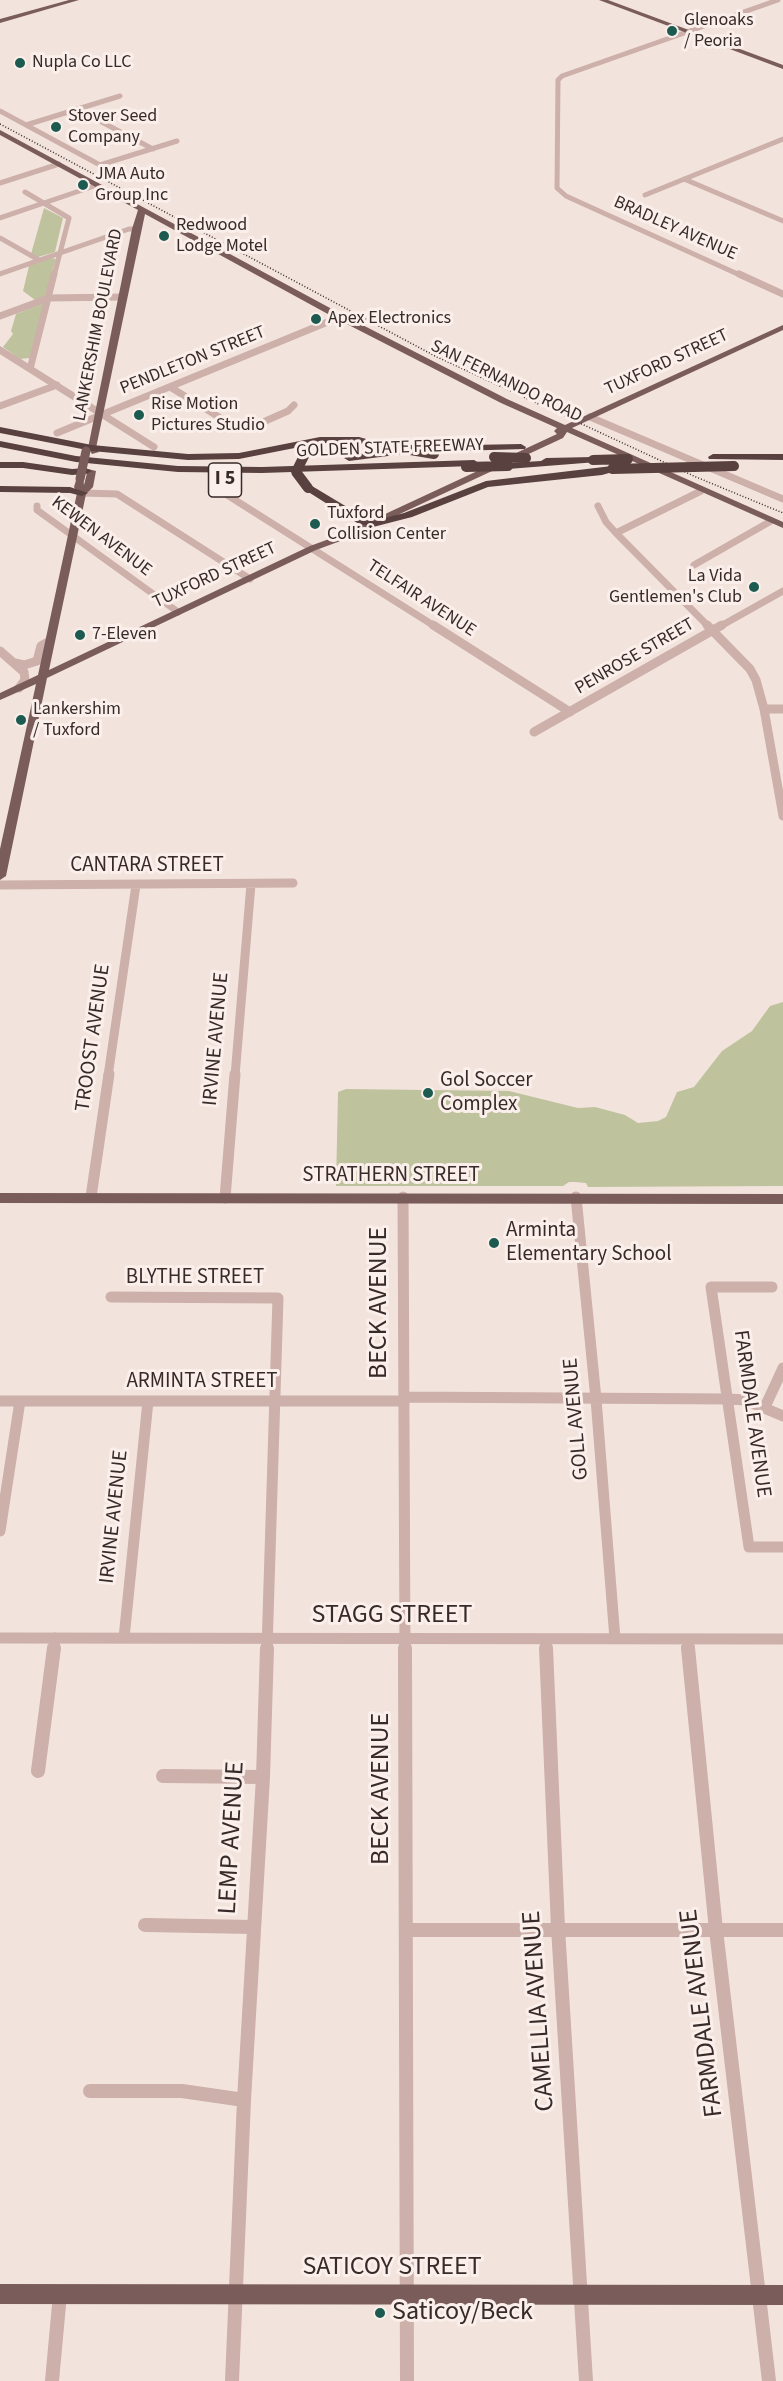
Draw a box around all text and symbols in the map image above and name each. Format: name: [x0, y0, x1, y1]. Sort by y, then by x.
place label: Glenoaks / Peoria: [684, 10, 754, 52]
marker: Glenoaks / Peoria: [665, 24, 679, 38]
place label: Nupla Co LLC: [32, 52, 132, 74]
marker: Nupla Co LLC: [13, 56, 27, 70]
place label: Stover Seed Company: [68, 106, 157, 148]
marker: Stover Seed Company: [49, 120, 63, 134]
place label: JMA Auto Group Inc: [95, 164, 168, 207]
marker: JMA Auto Group Inc: [76, 178, 90, 192]
street label: BRADLEY AVENUE: [610, 192, 740, 266]
place label: Redwood Lodge Motel: [176, 215, 268, 258]
street label: LANKERSHIM BOULEVARD: [70, 227, 128, 423]
marker: Redwood Lodge Motel: [157, 229, 171, 243]
place label: Apex Electronics: [328, 308, 451, 330]
marker: Apex Electronics: [309, 312, 323, 326]
street label: PENDLETON STREET: [117, 322, 269, 400]
street label: TUXFORD STREET: [602, 325, 732, 401]
street label: SAN FERNANDO ROAD: [427, 336, 585, 428]
place label: Rise Motion Pictures Studio: [151, 394, 265, 436]
marker: Rise Motion Pictures Studio: [132, 408, 146, 422]
street label: GOLDEN STATE FREEWAY: [296, 435, 484, 463]
road number: I 5: [208, 463, 242, 497]
street label: KEWEN AVENUE: [47, 492, 155, 582]
place label: Tuxford Collision Center: [327, 503, 446, 546]
marker: Tuxford Collision Center: [308, 517, 322, 531]
street label: TUXFORD STREET: [150, 538, 280, 614]
street label: TELFAIR AVENUE: [363, 556, 479, 642]
place label: La Vida Gentlemen's Club: [609, 566, 742, 608]
marker: La Vida Gentlemen's Club: [747, 580, 761, 594]
street label: PENROSE STREET: [572, 614, 698, 700]
place label: 7-Eleven: [92, 624, 157, 646]
marker: 7-Eleven: [73, 628, 87, 642]
place label: Lankershim / Tuxford: [33, 699, 121, 742]
marker: Lankershim / Tuxford: [14, 713, 28, 727]
street label: CANTARA STREET: [70, 853, 224, 879]
street label: TROOST AVENUE: [71, 963, 117, 1113]
street label: IRVINE AVENUE: [199, 971, 235, 1107]
place label: Gol Soccer Complex: [440, 1068, 532, 1118]
marker: Gol Soccer Complex: [421, 1086, 435, 1100]
street label: STRATHERN STREET: [302, 1163, 480, 1189]
place label: Arminta Elementary School: [506, 1218, 672, 1268]
street label: BECK AVENUE: [364, 1227, 396, 1379]
marker: Arminta Elementary School: [487, 1236, 501, 1250]
street label: BLYTHE STREET: [126, 1265, 264, 1291]
street label: FARMDALE AVENUE: [727, 1329, 775, 1499]
street label: GOLL AVENUE: [559, 1357, 595, 1481]
street label: ARMINTA STREET: [126, 1369, 278, 1395]
street label: IRVINE AVENUE: [95, 1449, 135, 1585]
street label: STAGG STREET: [312, 1600, 472, 1632]
street label: BECK AVENUE: [366, 1713, 398, 1865]
street label: LEMP AVENUE: [213, 1761, 253, 1915]
street label: FARMDALE AVENUE: [675, 1907, 731, 2119]
street label: CAMELLIA AVENUE: [517, 1910, 563, 2112]
street label: SATICOY STREET: [302, 2252, 482, 2284]
place label: Saticoy/Beck: [392, 2297, 533, 2329]
marker: Saticoy/Beck: [373, 2306, 387, 2320]

